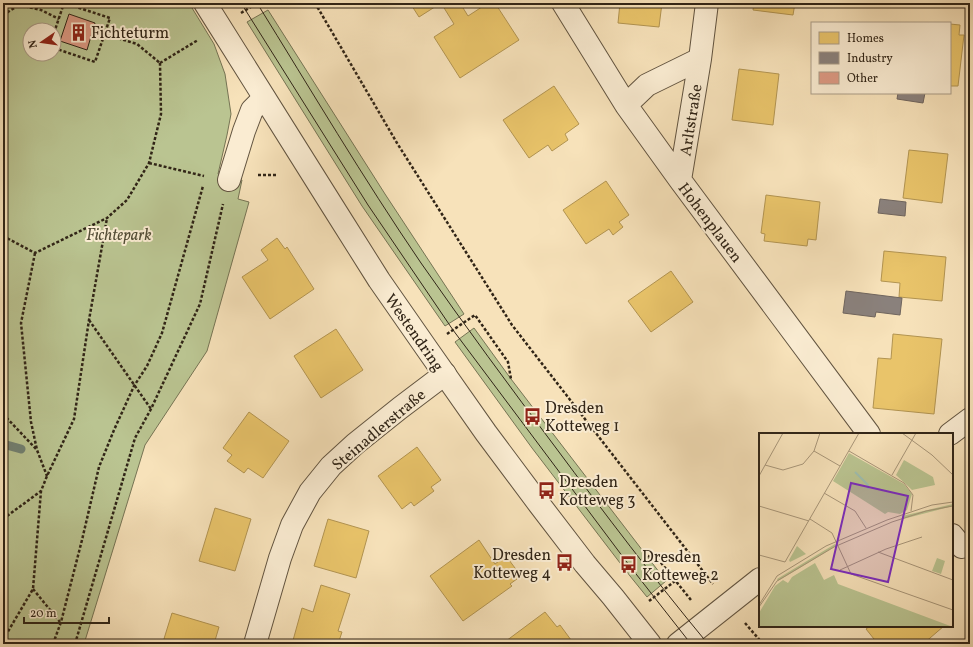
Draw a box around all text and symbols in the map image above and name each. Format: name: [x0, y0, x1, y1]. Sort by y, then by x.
north arrow: [22, 22, 62, 62]
building icon: Fichteturm: [68, 22, 88, 42]
legend: [811, 22, 951, 94]
place label: Fichteturm: [91, 23, 169, 45]
text: Homes: [847, 31, 884, 47]
text: N: [26, 38, 42, 49]
text: Industry: [847, 51, 893, 67]
text: Other: [847, 71, 878, 87]
street label: Arltstraße: [675, 83, 709, 158]
street label: Hohenplauen: [672, 179, 747, 268]
park label: Fichtepark: [86, 225, 152, 247]
street label: Westendring: [379, 290, 448, 376]
street label: Steinadlerstraße: [328, 385, 431, 476]
place label: Dresden Kotteweg 1: [545, 398, 619, 438]
bus stop icon: Dresden Kotteweg 1: [522, 406, 542, 426]
inset map: [759, 433, 953, 627]
place label: Dresden Kotteweg 3: [559, 472, 635, 512]
bus stop icon: Dresden Kotteweg 3: [536, 480, 556, 500]
place label: Dresden Kotteweg 4: [473, 545, 551, 585]
place label: Dresden Kotteweg 2: [642, 547, 719, 587]
bus stop icon: Dresden Kotteweg 4: [554, 553, 574, 573]
bus stop icon: Dresden Kotteweg 2: [619, 555, 639, 575]
scale bar: [24, 599, 109, 625]
text: 20 m: [30, 606, 57, 622]

